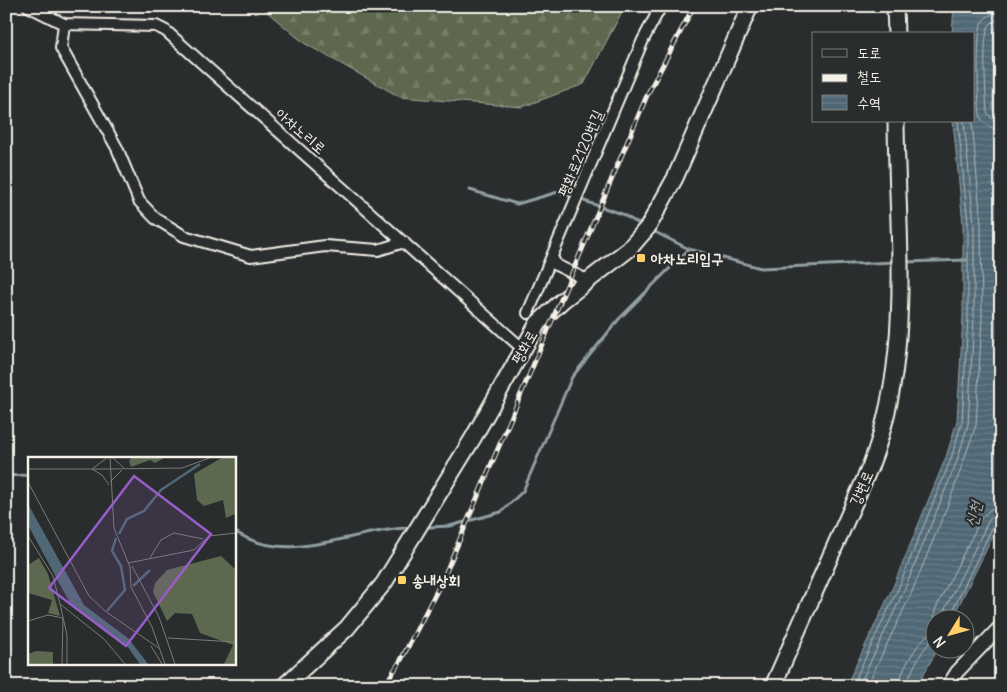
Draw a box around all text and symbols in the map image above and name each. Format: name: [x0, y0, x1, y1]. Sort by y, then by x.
legend: [812, 32, 974, 122]
text: 도로: [857, 43, 881, 62]
text: 철도: [857, 67, 881, 86]
text: 수역: [857, 93, 881, 112]
street label: 아차노리로: [272, 104, 330, 158]
street label: 평화로2120번길: [553, 107, 607, 199]
place label: 아차노리입구: [650, 249, 723, 268]
marker: 아차노리입구: [635, 252, 647, 264]
street label: 평화로: [507, 327, 541, 367]
inset map: [28, 457, 235, 664]
street label: 강변로: [845, 468, 877, 508]
water label: 신천: [960, 497, 986, 529]
place label: 송내상회: [412, 571, 460, 590]
marker: 송내상회: [396, 574, 408, 586]
north arrow: [924, 610, 974, 660]
text: N: [930, 633, 950, 651]

